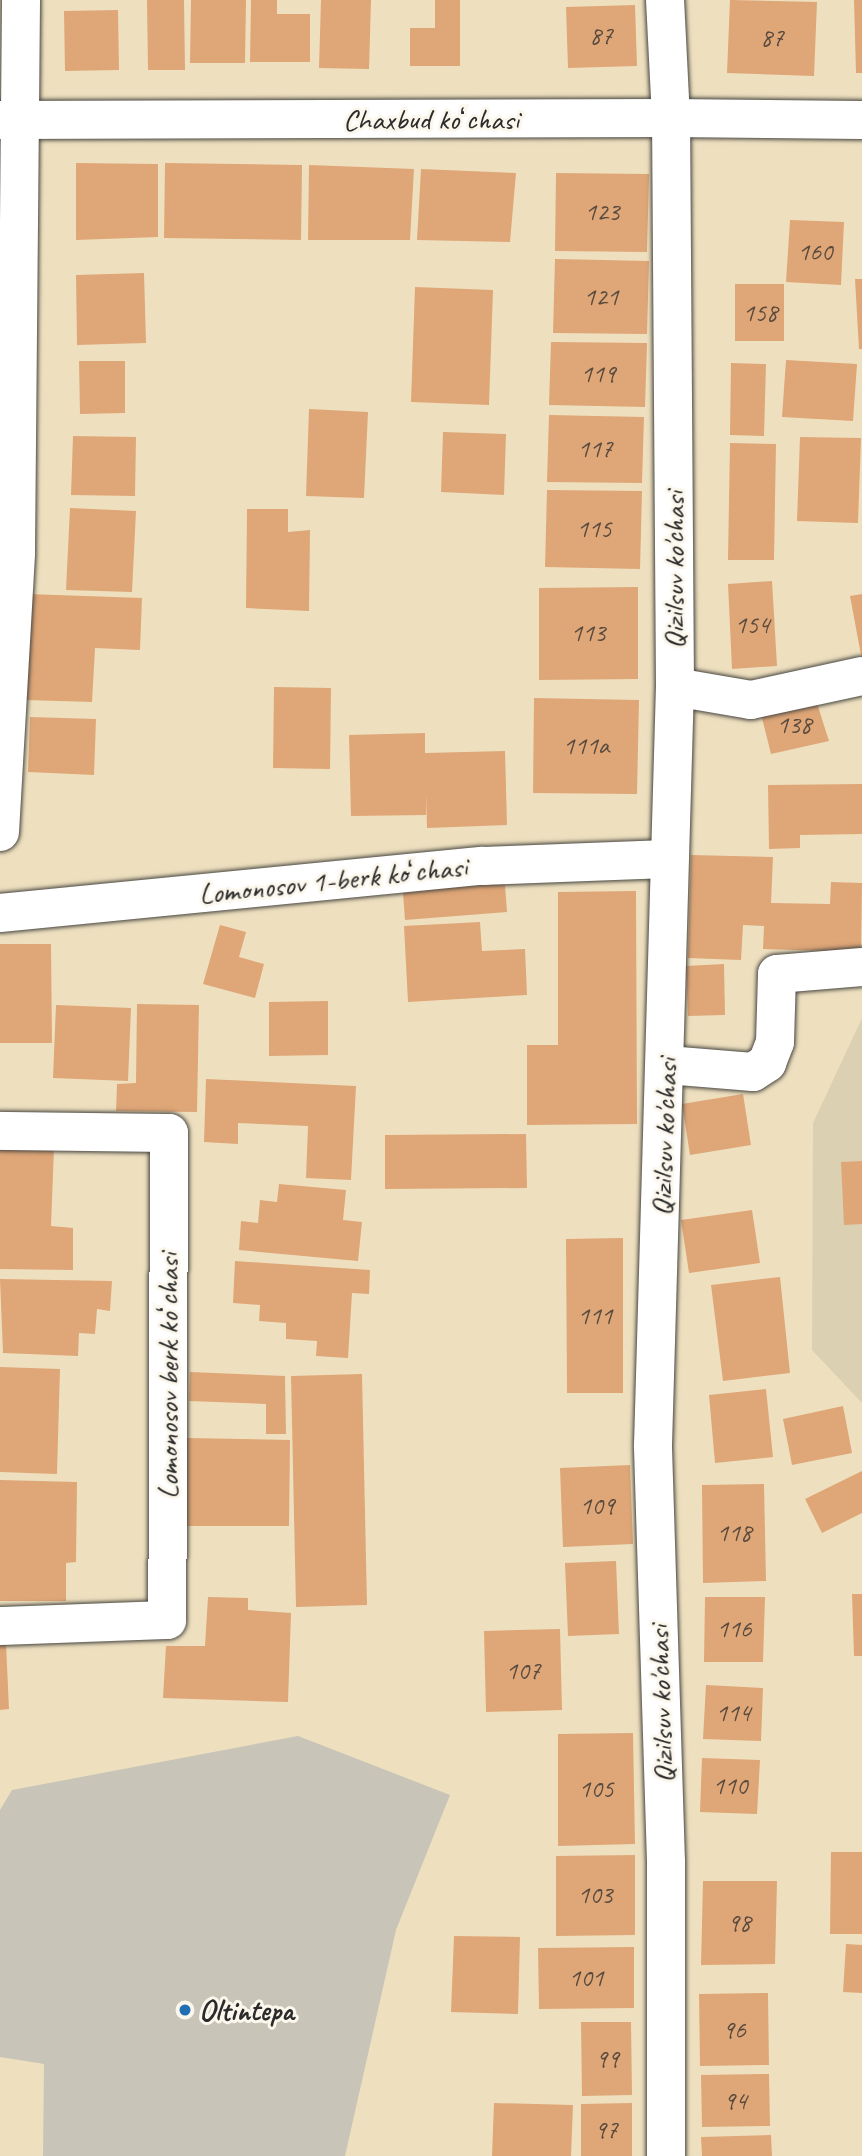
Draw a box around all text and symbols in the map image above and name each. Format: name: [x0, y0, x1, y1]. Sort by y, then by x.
house number: 87: [589, 20, 613, 52]
house number: 87: [760, 22, 784, 54]
street label: Chaxbud koʻchasi: [343, 101, 519, 137]
house number: 123: [584, 196, 620, 228]
house number: 160: [797, 236, 833, 268]
house number: 121: [583, 281, 619, 313]
house number: 158: [742, 297, 778, 329]
house number: 119: [580, 358, 616, 390]
house number: 117: [577, 433, 613, 465]
street label: Qizilsuv ko'chasi: [656, 491, 692, 649]
house number: 115: [576, 513, 612, 545]
house number: 154: [734, 609, 770, 641]
house number: 113: [570, 617, 606, 649]
house number: 138: [776, 709, 812, 741]
house number: 111a: [563, 730, 609, 762]
street label: Lomonosov 1-berk koʻchasi: [197, 848, 469, 912]
street label: Qizilsuv ko'chasi: [643, 1057, 685, 1217]
street label: Lomonosov berk koʻchasi: [150, 1253, 186, 1499]
house number: 111: [577, 1300, 613, 1332]
house number: 109: [579, 1490, 615, 1522]
house number: 118: [716, 1517, 752, 1549]
house number: 116: [716, 1613, 752, 1645]
street label: Qizilsuv ko'chasi: [640, 1624, 682, 1784]
house number: 107: [505, 1655, 541, 1687]
house number: 114: [715, 1697, 751, 1729]
house number: 110: [712, 1770, 748, 1802]
house number: 105: [578, 1773, 614, 1805]
house number: 103: [577, 1879, 613, 1911]
house number: 98: [727, 1907, 751, 1939]
house number: 101: [568, 1962, 604, 1994]
place label: Oltintepa: [199, 1992, 294, 2028]
marker: Oltintepa: [177, 2002, 193, 2018]
house number: 96: [722, 2014, 746, 2046]
house number: 99: [595, 2043, 619, 2075]
house number: 94: [723, 2085, 747, 2117]
house number: 97: [594, 2114, 618, 2146]

